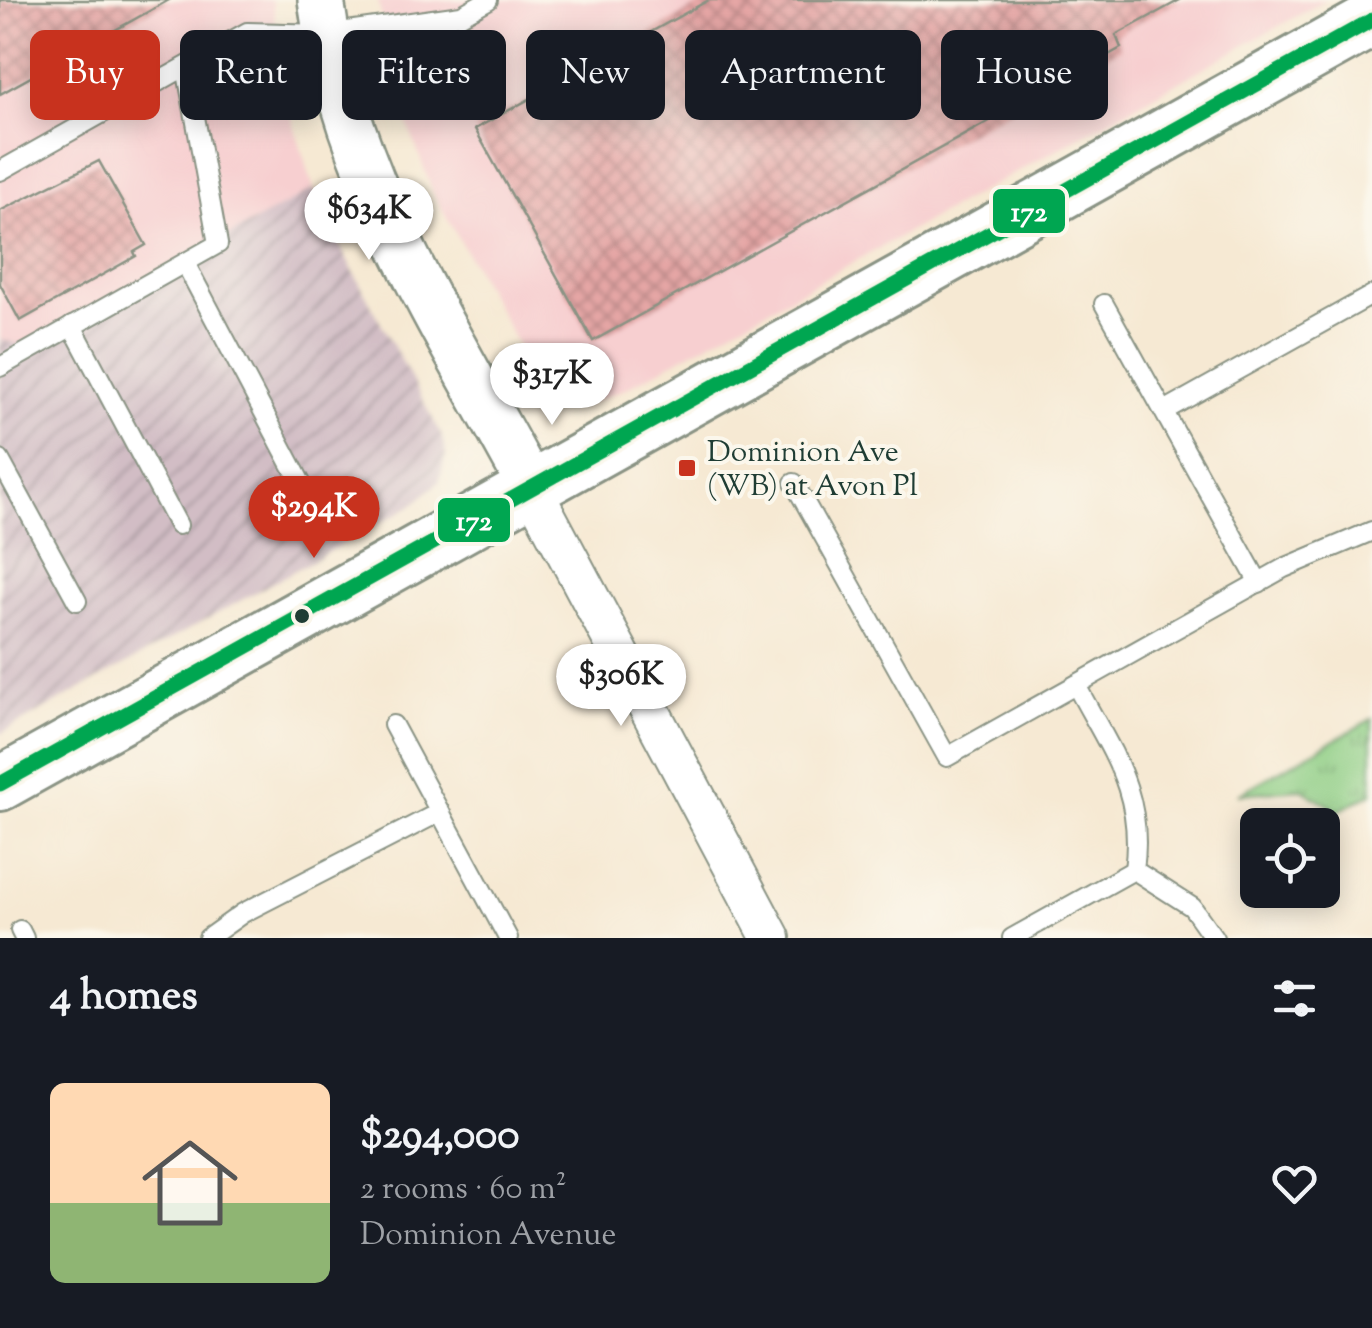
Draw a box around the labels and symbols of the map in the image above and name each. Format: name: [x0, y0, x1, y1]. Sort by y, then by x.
pin: $634K: [299, 178, 439, 263]
line badge: 172: [991, 187, 1067, 235]
text: 172: [1011, 194, 1048, 234]
pin: $317K: [482, 343, 622, 428]
place label: Dominion Ave (WB) at Avon Pl: [707, 432, 918, 509]
marker: Dominion Ave (WB) at Avon Pl: [676, 457, 698, 479]
pin: $294K: [244, 476, 384, 561]
line badge: 172: [436, 496, 512, 544]
text: 172: [456, 503, 493, 543]
unlabelled marker: [292, 606, 312, 626]
pin: $306K: [551, 644, 691, 729]

